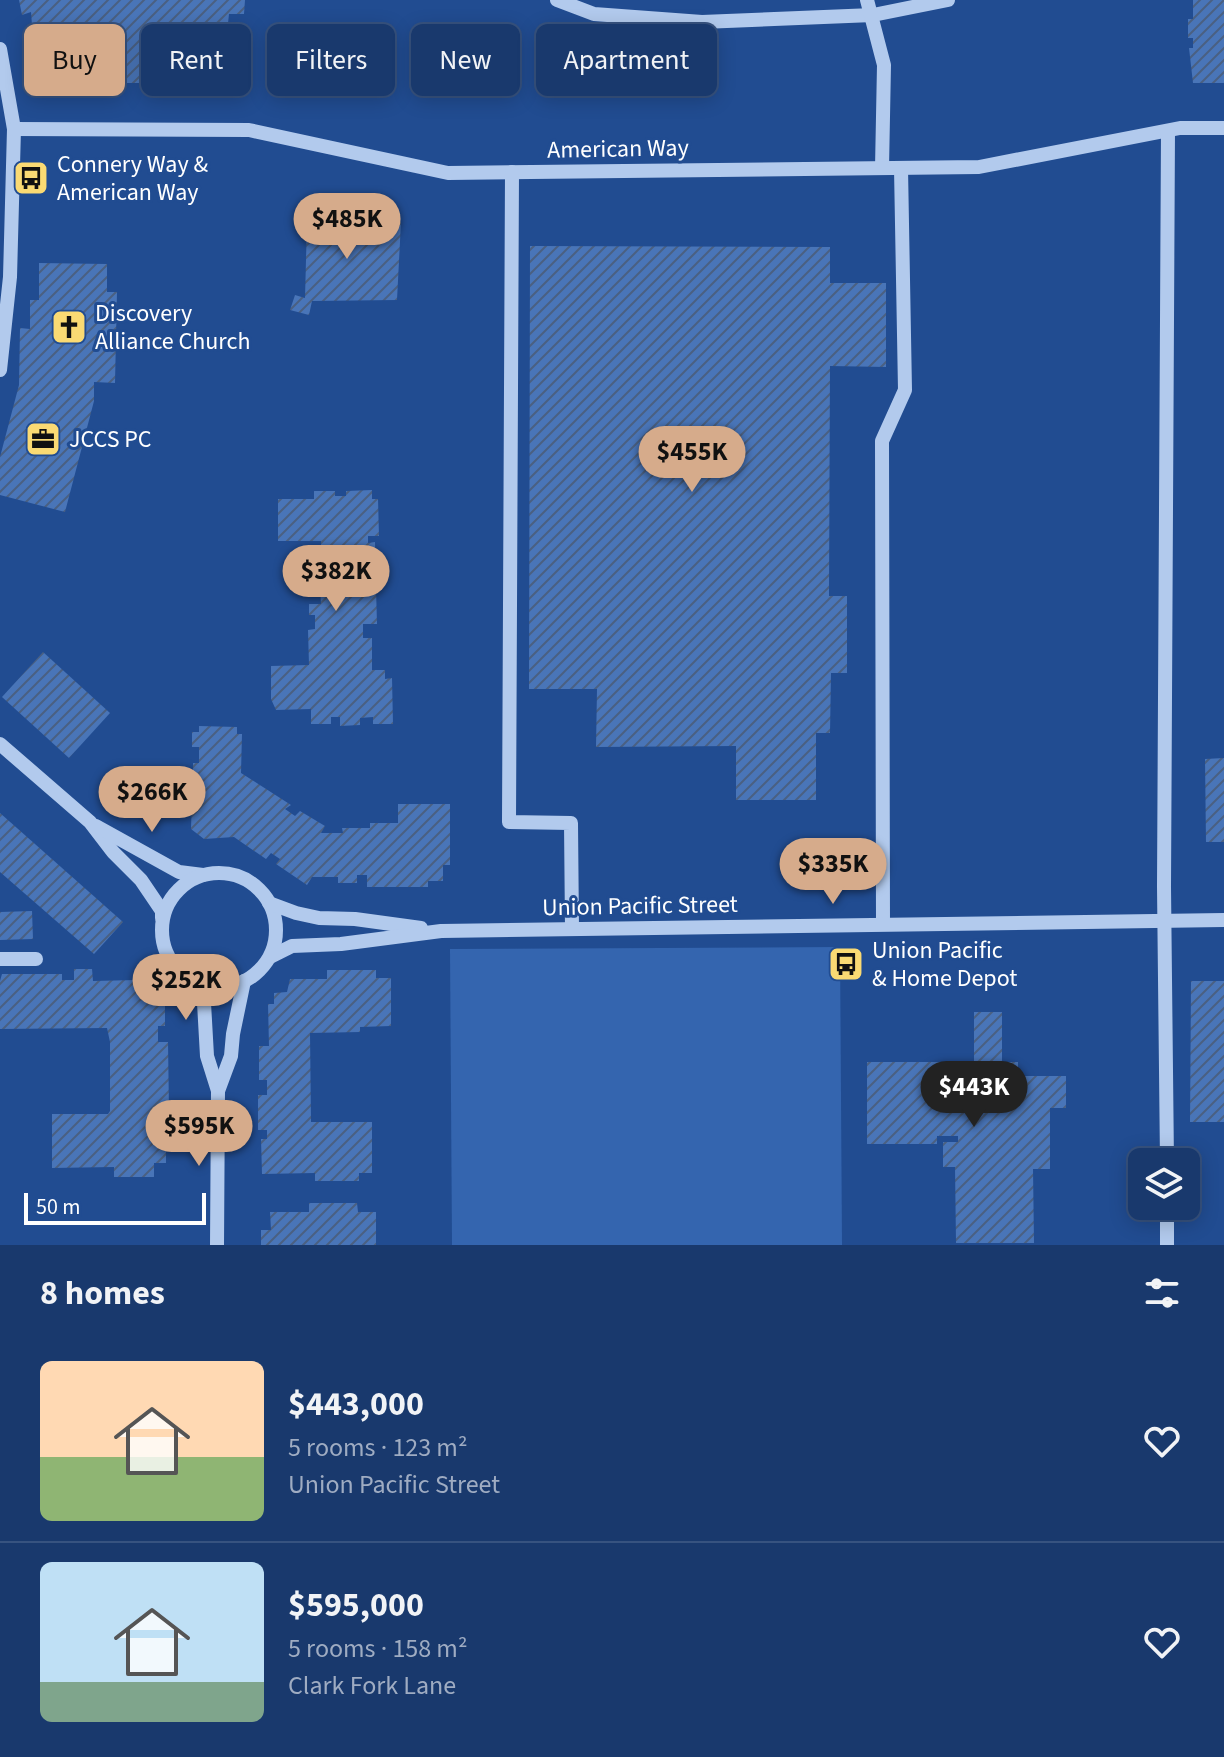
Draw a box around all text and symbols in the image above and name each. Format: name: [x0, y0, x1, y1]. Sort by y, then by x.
chip: Buy: [24, 24, 125, 96]
chip: Rent: [141, 24, 251, 96]
chip: Filters: [267, 24, 395, 96]
chip: New: [411, 24, 520, 96]
chip: Apartment: [536, 24, 717, 96]
street label: American Way: [547, 130, 689, 168]
place label: Connery Way & American Way: [57, 147, 208, 210]
bus stop icon: Connery Way & American Way: [12, 159, 50, 197]
pin: $485K: [291, 193, 403, 261]
text: $485K: [312, 200, 382, 237]
place label: Discovery Alliance Church: [95, 296, 250, 359]
church icon: Discovery Alliance Church: [50, 308, 88, 346]
office icon: JCCS PC: [24, 420, 62, 458]
place label: JCCS PC: [69, 422, 152, 457]
pin: $455K: [636, 426, 748, 494]
text: $455K: [657, 433, 727, 470]
pin: $382K: [280, 545, 392, 613]
text: $382K: [301, 552, 371, 589]
pin: $266K: [96, 766, 208, 834]
text: $266K: [117, 773, 187, 810]
pin: $335K: [777, 838, 889, 906]
text: $335K: [798, 845, 868, 882]
street label: Union Pacific Street: [542, 887, 738, 925]
place label: Union Pacific & Home Depot: [872, 933, 1017, 996]
bus stop icon: Union Pacific & Home Depot: [827, 945, 865, 983]
pin: $252K: [130, 954, 242, 1022]
text: $252K: [151, 961, 221, 998]
pin: $443K: [918, 1061, 1030, 1129]
text: $443K: [939, 1068, 1009, 1105]
pin: $595K: [143, 1100, 255, 1168]
text: $595K: [164, 1107, 234, 1144]
map controls: [1128, 1148, 1200, 1220]
button: layers: [1128, 1148, 1200, 1220]
scale bar: [24, 1189, 206, 1225]
text: 50 m: [36, 1191, 81, 1223]
text: 8 homes: [40, 1269, 165, 1318]
icon: filters: [1140, 1271, 1184, 1315]
text: $443,000: [288, 1380, 424, 1429]
icon: home: [104, 1393, 200, 1489]
icon: heart: [1140, 1419, 1184, 1463]
text: 5 rooms · 123 m²: [288, 1429, 467, 1466]
text: Union Pacific Street: [288, 1466, 500, 1503]
text: $595,000: [288, 1581, 424, 1630]
icon: home: [104, 1594, 200, 1690]
icon: heart: [1140, 1620, 1184, 1664]
text: 5 rooms · 158 m²: [288, 1630, 467, 1667]
text: Clark Fork Lane: [288, 1667, 456, 1704]

